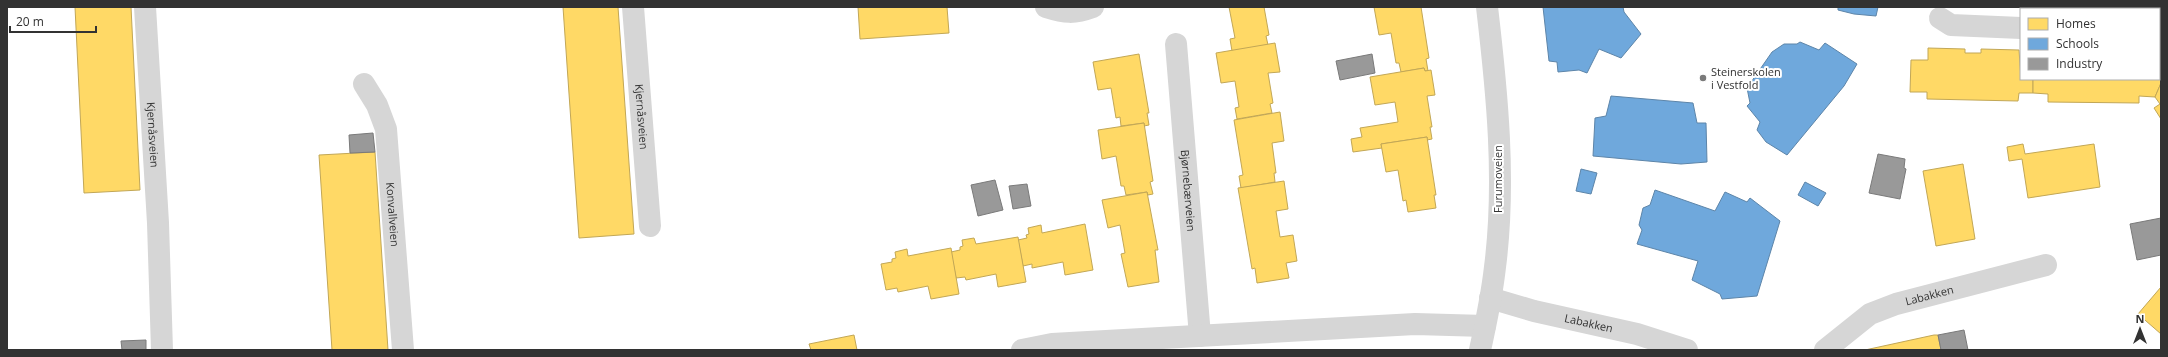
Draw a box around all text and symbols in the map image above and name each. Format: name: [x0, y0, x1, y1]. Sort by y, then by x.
scale bar: [10, 8, 96, 34]
legend: [2020, 8, 2160, 80]
text: 20 m: [16, 13, 44, 30]
text: Homes: [2056, 15, 2096, 32]
text: Schools: [2056, 35, 2099, 52]
text: Industry: [2056, 55, 2103, 72]
place label: Steinerskolen i Vestfold: [1711, 64, 1781, 92]
marker: Steinerskolen i Vestfold: [1698, 73, 1708, 83]
street label: Kjernåsveien: [632, 83, 652, 150]
street label: Kjernåsveien: [144, 101, 163, 168]
street label: Furumoveien: [1490, 145, 1505, 213]
street label: Bjørnebærveien: [1178, 149, 1199, 232]
street label: Konvallveien: [383, 182, 403, 247]
street label: Labakken: [1904, 281, 1955, 308]
north arrow: [2120, 309, 2160, 349]
street label: Labakken: [1563, 310, 1615, 335]
text: N: [2136, 311, 2144, 326]

